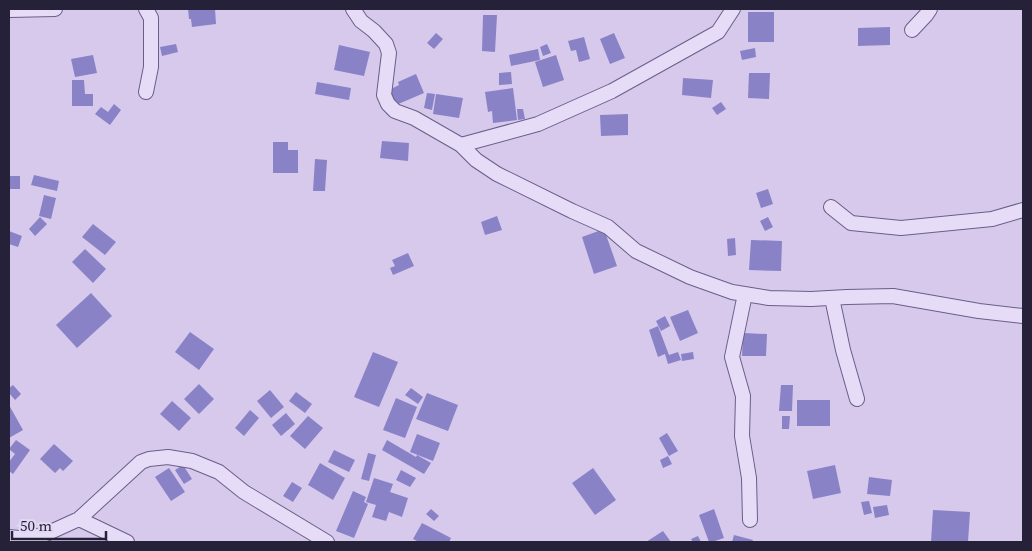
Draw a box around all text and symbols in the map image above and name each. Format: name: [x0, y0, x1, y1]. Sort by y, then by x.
scale bar: [12, 508, 106, 540]
text: 50 m: [20, 515, 52, 536]

